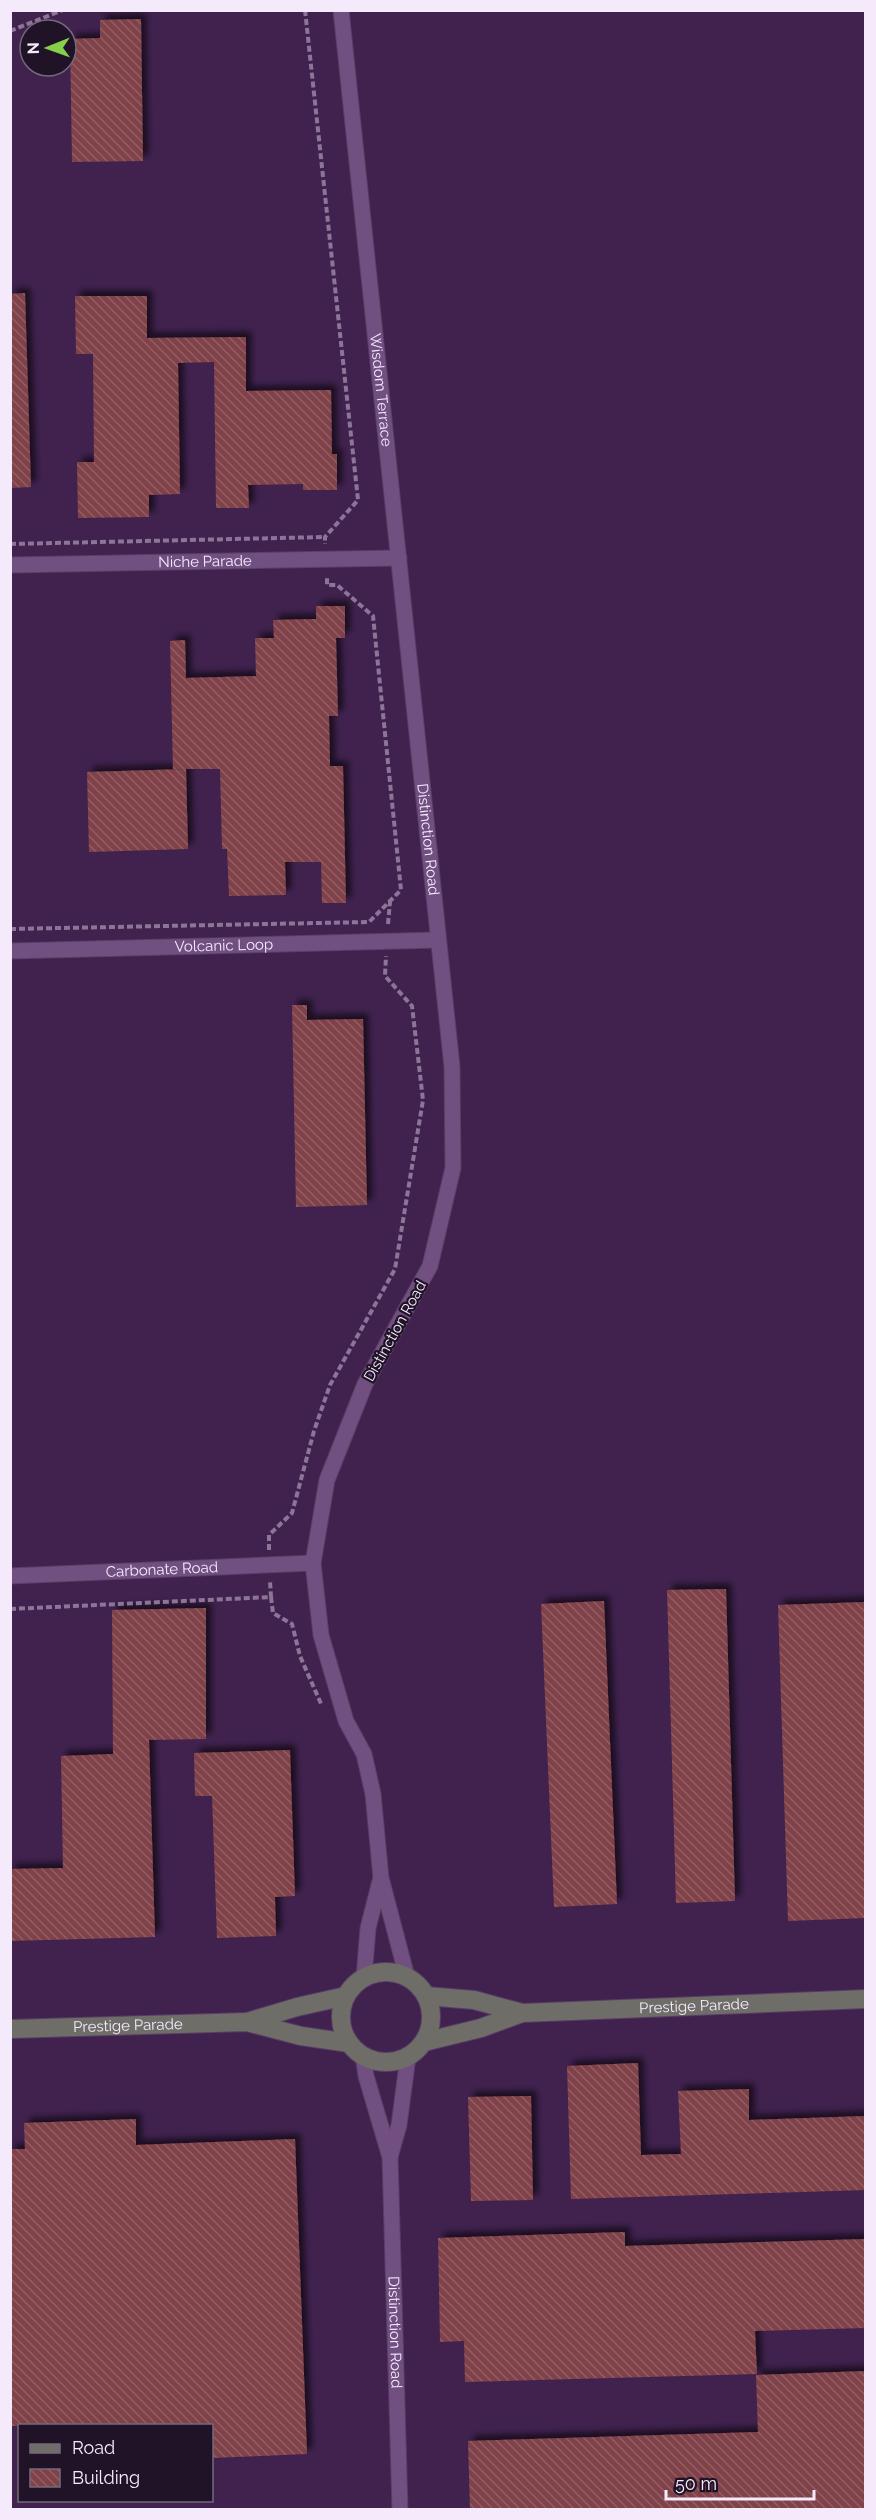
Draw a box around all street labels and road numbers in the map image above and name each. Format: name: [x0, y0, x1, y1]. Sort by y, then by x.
street label: Wisdom Terrace: [366, 332, 396, 448]
street label: Niche Parade: [158, 552, 252, 571]
street label: Distinction Road: [413, 783, 443, 896]
street label: Volcanic Loop: [174, 935, 273, 956]
street label: Distinction Road: [360, 1278, 430, 1384]
street label: Carbonate Road: [105, 1558, 218, 1581]
street label: Prestige Parade: [639, 1995, 749, 2017]
street label: Prestige Parade: [73, 2015, 183, 2036]
street label: Distinction Road: [384, 2276, 406, 2389]

